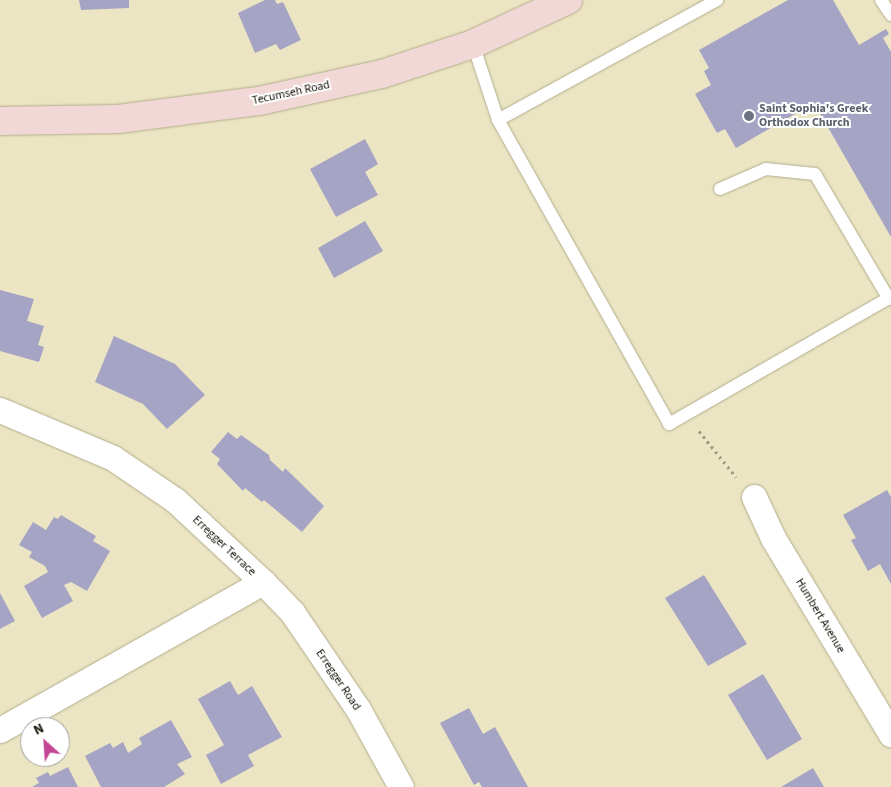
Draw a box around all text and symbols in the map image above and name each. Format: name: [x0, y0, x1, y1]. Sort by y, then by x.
street label: Tecumseh Road: [251, 78, 331, 108]
place label: Saint Sophia's Greek Orthodox Church: [759, 102, 868, 130]
marker: Saint Sophia's Greek Orthodox Church: [743, 110, 755, 122]
street label: Erregger Terrace: [189, 513, 259, 579]
street label: Humbert Avenue: [792, 576, 848, 656]
street label: Erregger Road: [312, 647, 364, 713]
north arrow: [20, 717, 70, 767]
text: N: [30, 718, 47, 740]

